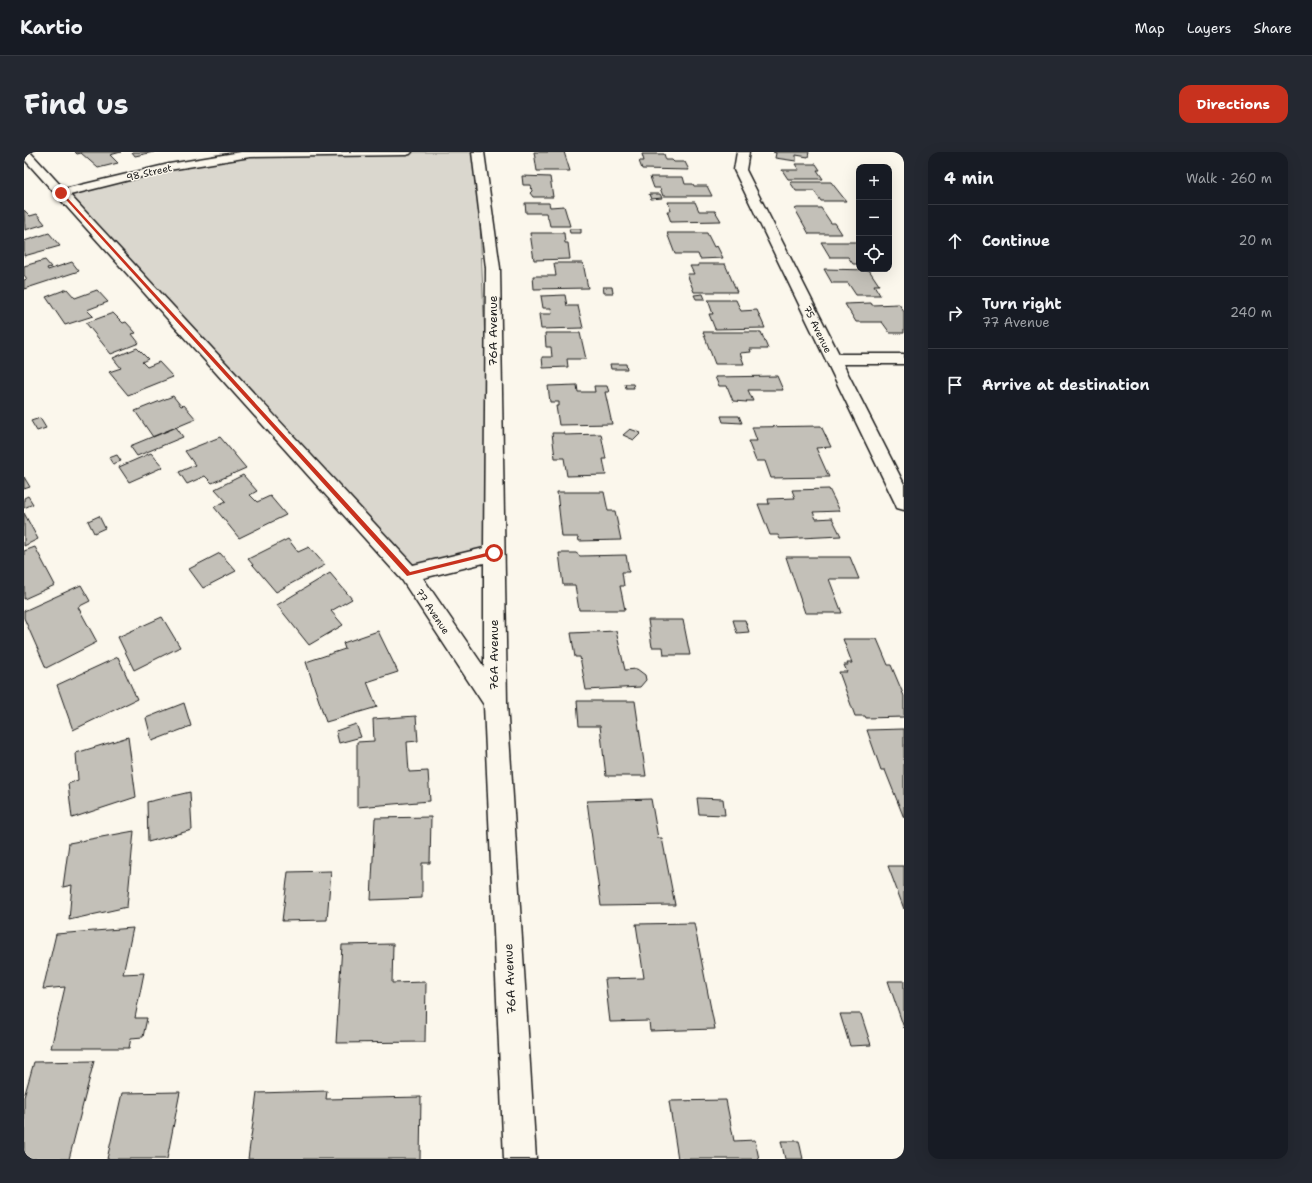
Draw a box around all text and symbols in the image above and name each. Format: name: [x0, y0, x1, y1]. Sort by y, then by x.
text: Kartio: [20, 15, 83, 40]
text: Map: [1135, 19, 1165, 37]
text: Layers: [1187, 19, 1231, 37]
text: Share: [1253, 19, 1292, 37]
text: Find us: [24, 85, 129, 123]
button: Directions: [1179, 85, 1288, 123]
street label: 98 Street: [125, 161, 173, 184]
map controls: [856, 164, 892, 272]
button: +: [856, 164, 892, 200]
text: 4 min: [944, 167, 994, 189]
text: Walk · 260 m: [1186, 170, 1272, 187]
route end: [52, 184, 70, 202]
button: −: [856, 200, 892, 236]
icon: ahead: [944, 230, 966, 252]
text: Continue: [982, 231, 1050, 251]
text: 20 m: [1239, 232, 1272, 249]
button: locate: [856, 236, 892, 272]
text: Turn right: [982, 294, 1062, 314]
street label: 76A Avenue: [485, 295, 501, 367]
icon: right: [944, 302, 966, 324]
street label: 75 Avenue: [800, 303, 835, 355]
text: 240 m: [1230, 304, 1272, 321]
text: 77 Avenue: [982, 314, 1050, 331]
icon: arrive: [944, 374, 966, 396]
text: Arrive at destination: [982, 375, 1150, 395]
route start: [485, 544, 503, 562]
street label: 77 Avenue: [413, 586, 453, 637]
street label: 76A Avenue: [486, 619, 502, 691]
street label: 76A Avenue: [500, 943, 520, 1015]

